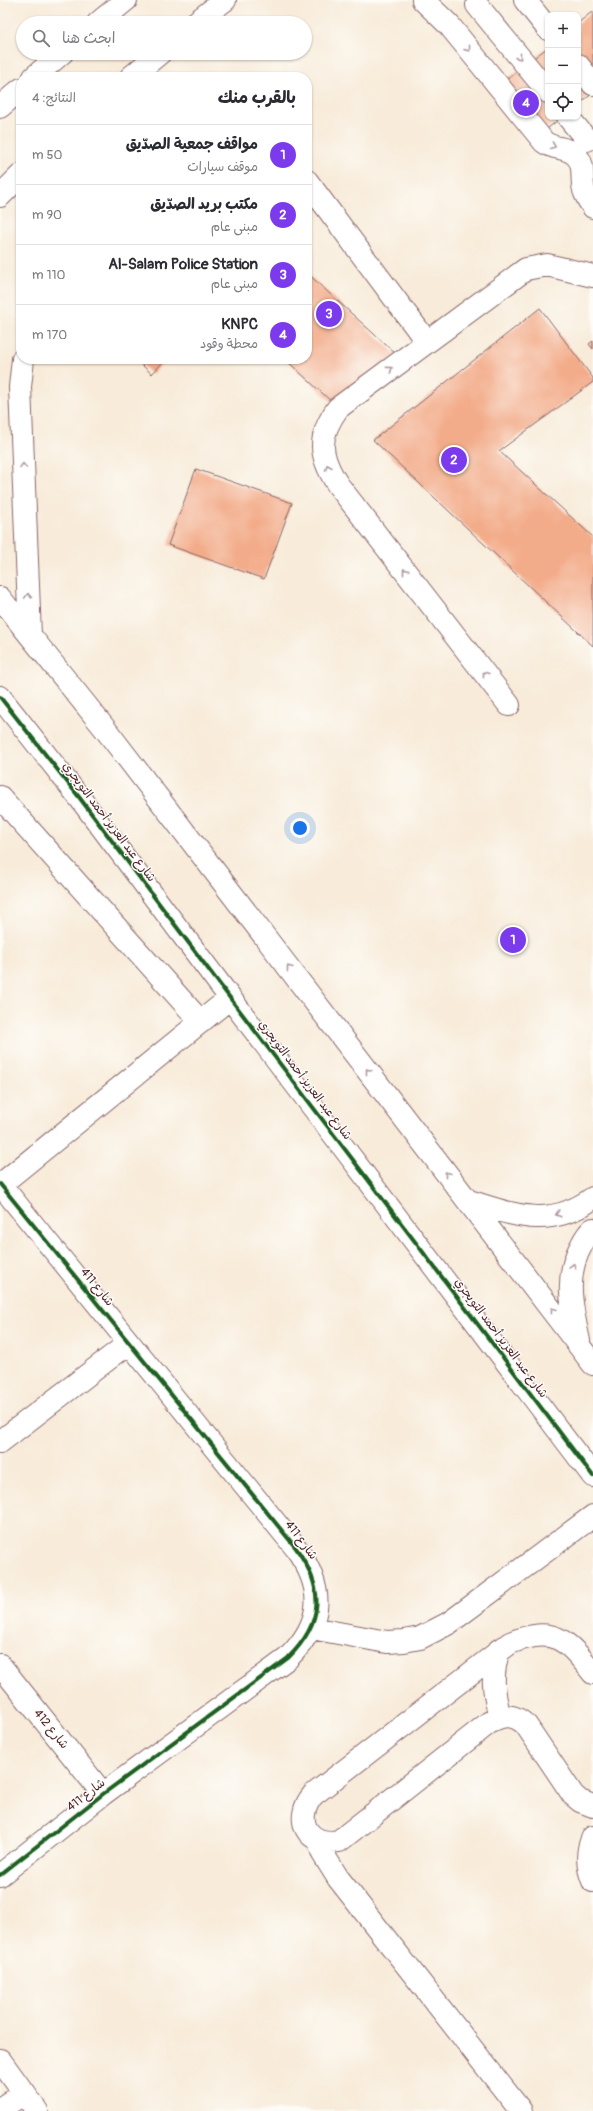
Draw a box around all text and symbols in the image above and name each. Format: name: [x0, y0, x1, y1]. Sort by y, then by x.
map controls: [545, 12, 581, 120]
button: +: [545, 12, 581, 48]
search box: [16, 16, 312, 60]
icon: search: [30, 27, 52, 49]
text: ابحث هنا: [62, 29, 115, 48]
one-way arrow: [464, 44, 471, 51]
button: −: [545, 48, 581, 84]
one-way arrow: [515, 53, 522, 60]
button: locate: [545, 84, 581, 120]
text: بالقرب منك: [218, 87, 296, 108]
pin: 4: [513, 88, 539, 118]
text: النتائج: 4: [32, 90, 76, 106]
text: مواقف جمعية الصدّيق: [126, 135, 258, 154]
one-way arrow: [549, 142, 556, 150]
text: 50 m: [32, 147, 62, 163]
text: 1: [280, 147, 286, 163]
text: موقف سيارات: [187, 159, 258, 175]
text: مكتب بريد الصدّيق: [150, 195, 258, 214]
text: 90 m: [32, 207, 62, 223]
text: 2: [279, 207, 287, 223]
text: مبنى عام: [211, 219, 258, 235]
text: Al-Salam Police Station: [108, 255, 258, 274]
text: 110 m: [32, 267, 65, 283]
text: 3: [279, 267, 287, 283]
text: مبنى عام: [211, 276, 258, 292]
pin: 3: [316, 299, 342, 329]
text: KNPC: [221, 315, 258, 334]
text: 170 m: [32, 327, 67, 343]
text: 4: [279, 327, 287, 343]
text: محطة وقود: [200, 336, 258, 352]
one-way arrow: [386, 367, 393, 374]
pin: 2: [441, 445, 467, 475]
one-way arrow: [19, 463, 27, 469]
one-way arrow: [324, 464, 332, 471]
one-way arrow: [403, 569, 410, 576]
one-way arrow: [24, 593, 33, 599]
one-way arrow: [482, 672, 489, 679]
street label: شارع عبد العزيز أحمد التويجري: [58, 759, 159, 885]
your location: [290, 818, 310, 838]
pin: 1: [500, 925, 526, 955]
one-way arrow: [287, 965, 294, 972]
street label: شارع عبد العزيز أحمد التويجري: [254, 1017, 355, 1143]
one-way arrow: [366, 1068, 373, 1075]
one-way arrow: [445, 1171, 452, 1178]
one-way arrow: [555, 1209, 562, 1218]
one-way arrow: [568, 1263, 577, 1270]
street label: شارع 411: [76, 1265, 117, 1310]
street label: شارع عبد العزيز أحمد التويجري: [450, 1275, 551, 1401]
one-way arrow: [550, 1308, 557, 1315]
street label: شارع 411: [281, 1518, 321, 1563]
street label: شارع 412: [30, 1706, 72, 1753]
street label: شارع 411: [64, 1775, 109, 1816]

